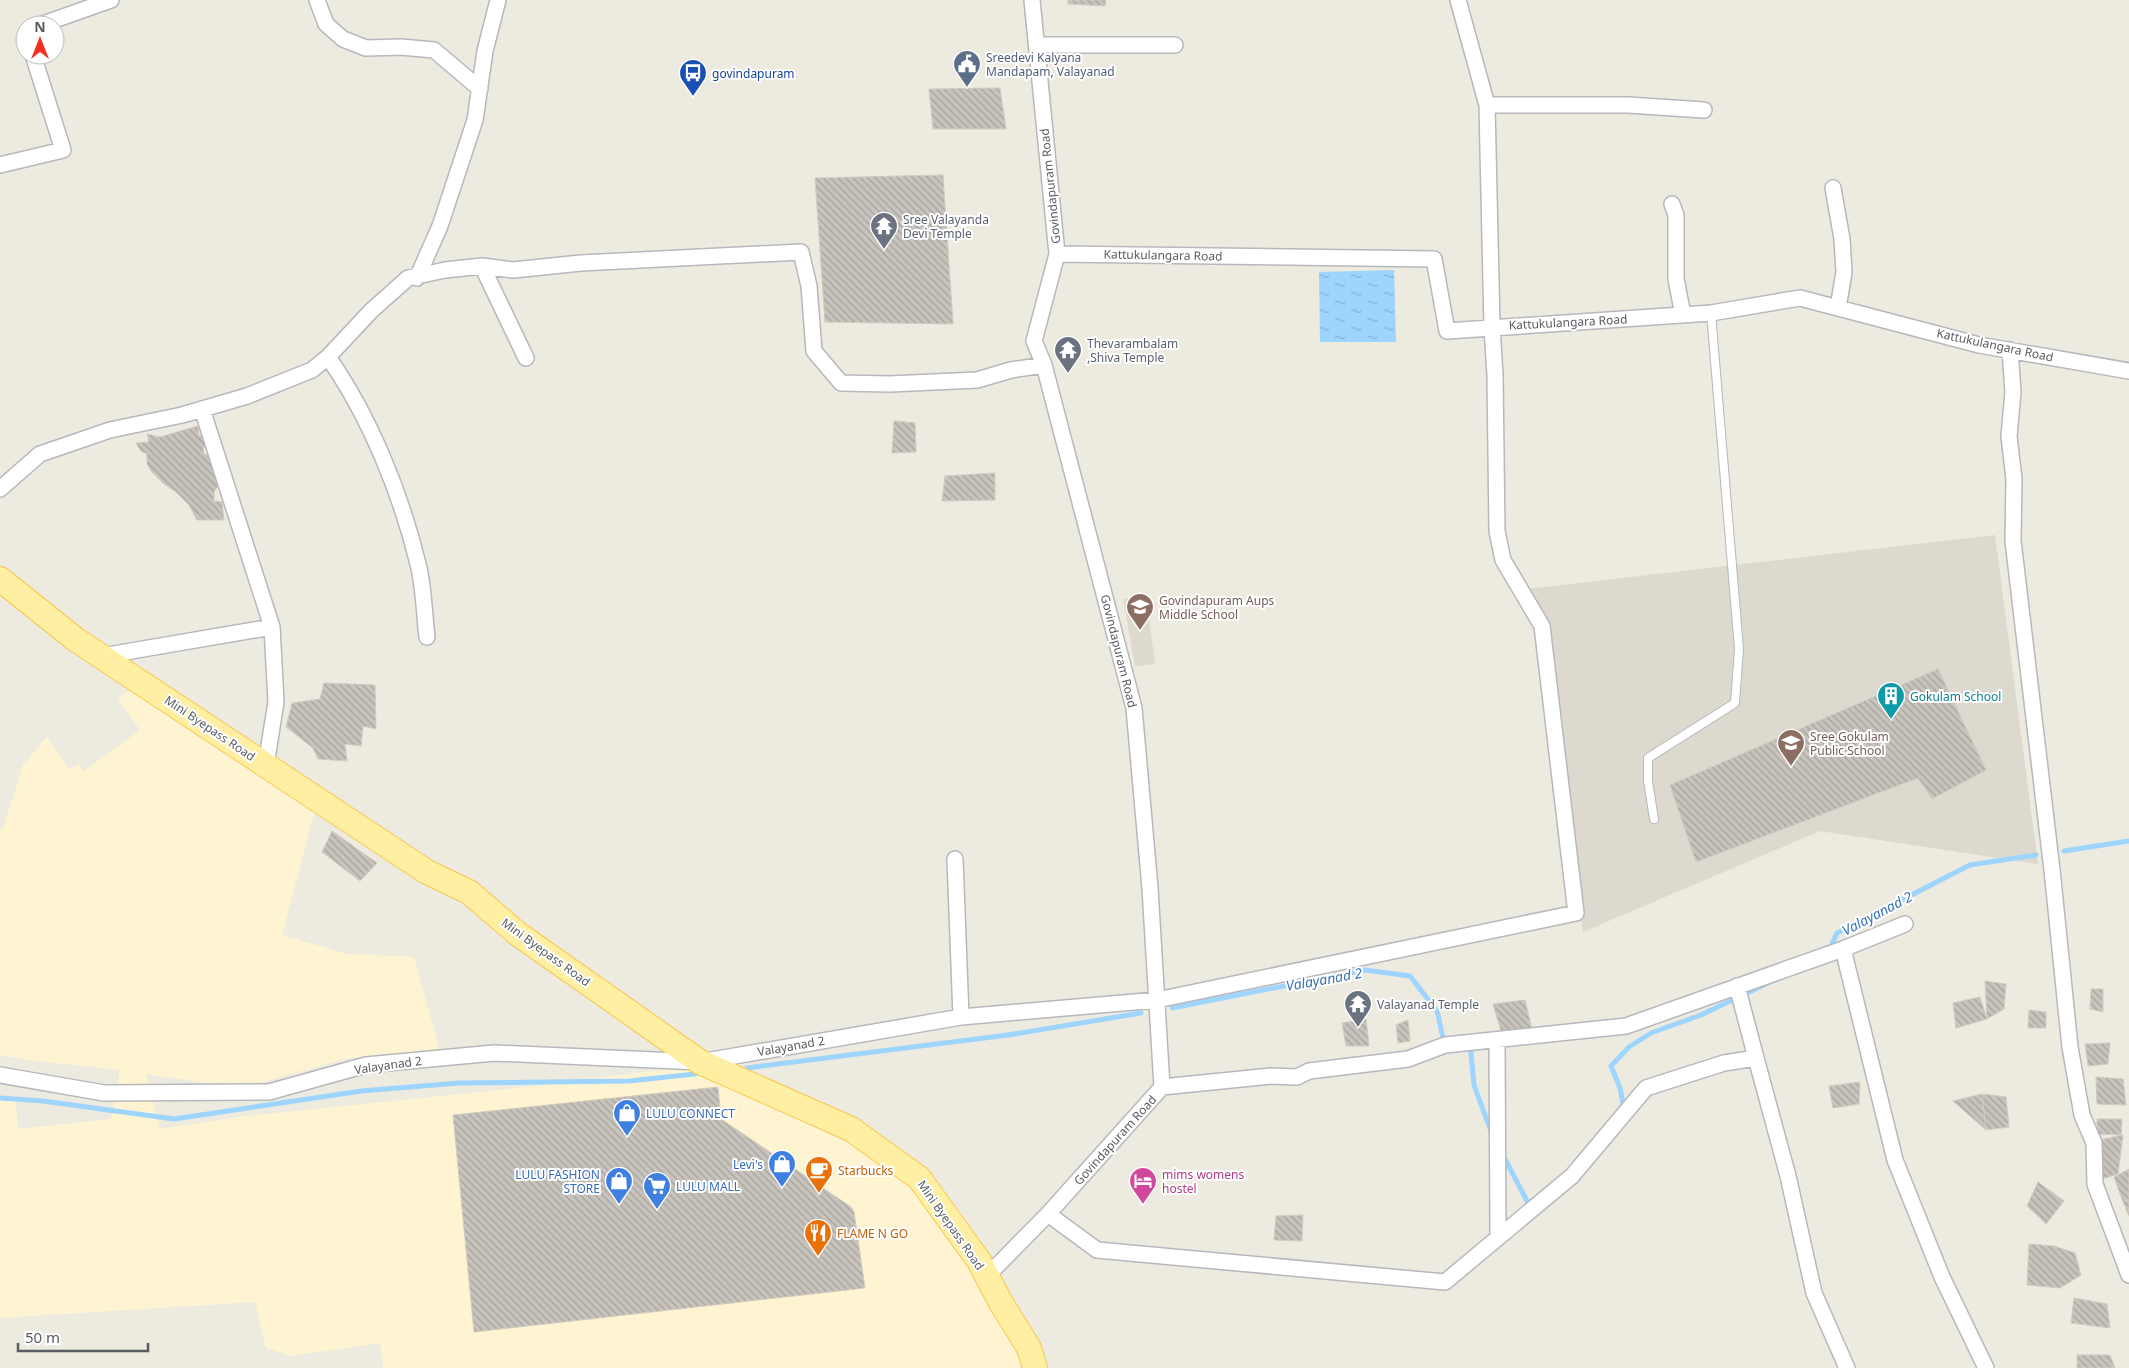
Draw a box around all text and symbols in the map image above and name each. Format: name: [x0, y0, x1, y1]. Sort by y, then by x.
north arrow: [15, 15, 65, 65]
text: N: [34, 17, 46, 36]
public building icon: Sreedevi Kalyana Mandapam, Valayanad: [952, 49, 982, 88]
place label: Sreedevi Kalyana Mandapam, Valayanad: [986, 49, 1115, 80]
bus stop icon: govindapuram: [678, 58, 708, 97]
place label: govindapuram: [712, 65, 795, 82]
street label: Govindapuram Road: [1035, 127, 1065, 245]
temple icon: Sree Valayanda Devi Temple: [869, 211, 899, 250]
place label: Sree Valayanda Devi Temple: [903, 211, 989, 242]
street label: Kattukulangara Road: [1103, 245, 1223, 265]
street label: Kattukulangara Road: [1508, 310, 1628, 334]
street label: Kattukulangara Road: [1935, 324, 2055, 366]
temple icon: Thevarambalam ,Shiva Temple: [1053, 335, 1083, 374]
place label: Thevarambalam ,Shiva Temple: [1087, 335, 1178, 366]
school or university icon: Govindapuram Aups Middle School: [1125, 592, 1155, 631]
place label: Govindapuram Aups Middle School: [1159, 592, 1275, 623]
street label: Govindapuram Road: [1097, 593, 1141, 709]
building icon: Gokulam School: [1876, 681, 1906, 720]
place label: Gokulam School: [1910, 688, 2001, 705]
street label: Mini Byepass Road: [161, 691, 259, 765]
school or university icon: Sree Gokulam Public School: [1776, 728, 1806, 767]
place label: Sree Gokulam Public School: [1810, 728, 1889, 759]
water label: Valayanad 2: [1839, 886, 1916, 939]
street label: Mini Byepass Road: [498, 914, 594, 990]
water label: Valayanad 2: [1284, 963, 1364, 995]
temple icon: Valayanad Temple: [1343, 989, 1373, 1028]
place label: Valayanad Temple: [1377, 996, 1479, 1013]
street label: Valayanad 2: [756, 1032, 826, 1060]
street label: Valayanad 2: [353, 1052, 423, 1078]
street label: Govindapuram Road: [1070, 1091, 1160, 1189]
shop icon: LULU CONNECT: [612, 1098, 642, 1137]
place label: LULU CONNECT: [646, 1105, 735, 1122]
shop icon: Levi's: [767, 1149, 797, 1188]
cafe icon: Starbucks: [804, 1155, 834, 1194]
place label: Levi's: [733, 1156, 763, 1173]
place label: Starbucks: [838, 1162, 894, 1179]
place label: LULU FASHION STORE: [515, 1166, 600, 1197]
shop icon: LULU FASHION STORE: [604, 1166, 634, 1205]
hotel icon: mims womens hostel: [1128, 1166, 1158, 1205]
place label: mims womens hostel: [1162, 1166, 1245, 1197]
supermarket icon: LULU MALL: [642, 1171, 672, 1210]
street label: Mini Byepass Road: [914, 1177, 988, 1273]
place label: LULU MALL: [676, 1178, 740, 1195]
restaurant icon: FLAME N GO: [803, 1218, 833, 1257]
place label: FLAME N GO: [837, 1225, 908, 1242]
scale bar: [18, 1320, 148, 1352]
text: 50 m: [25, 1327, 60, 1347]

